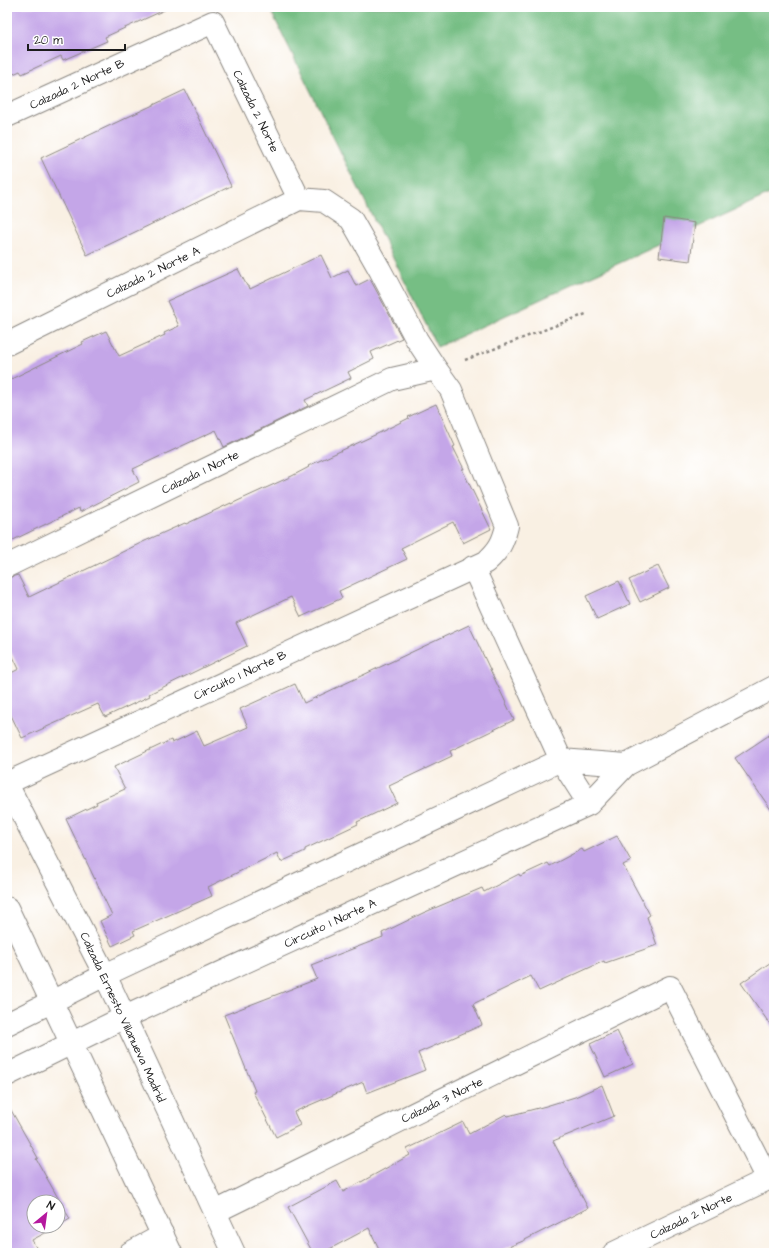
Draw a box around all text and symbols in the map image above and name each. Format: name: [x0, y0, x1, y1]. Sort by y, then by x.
scale bar: [28, 26, 125, 52]
text: 20 m: [34, 32, 63, 49]
street label: Calzada 2 Norte B: [27, 55, 128, 114]
street label: Calzada 2 Norte: [228, 67, 283, 156]
street label: Calzada 2 Norte A: [104, 242, 203, 302]
street label: Calzada 1 Norte: [159, 446, 242, 499]
street label: Circuito 1 Norte B: [191, 646, 290, 704]
street label: Circuito 1 Norte A: [281, 895, 379, 952]
street label: Calzada Ernesto Villanueva Madrid: [76, 929, 170, 1105]
street label: Calzada 3 Norte: [399, 1073, 486, 1128]
street label: Calzada 2 Norte: [647, 1189, 736, 1244]
north arrow: [26, 1194, 66, 1234]
text: N: [44, 1197, 57, 1214]

